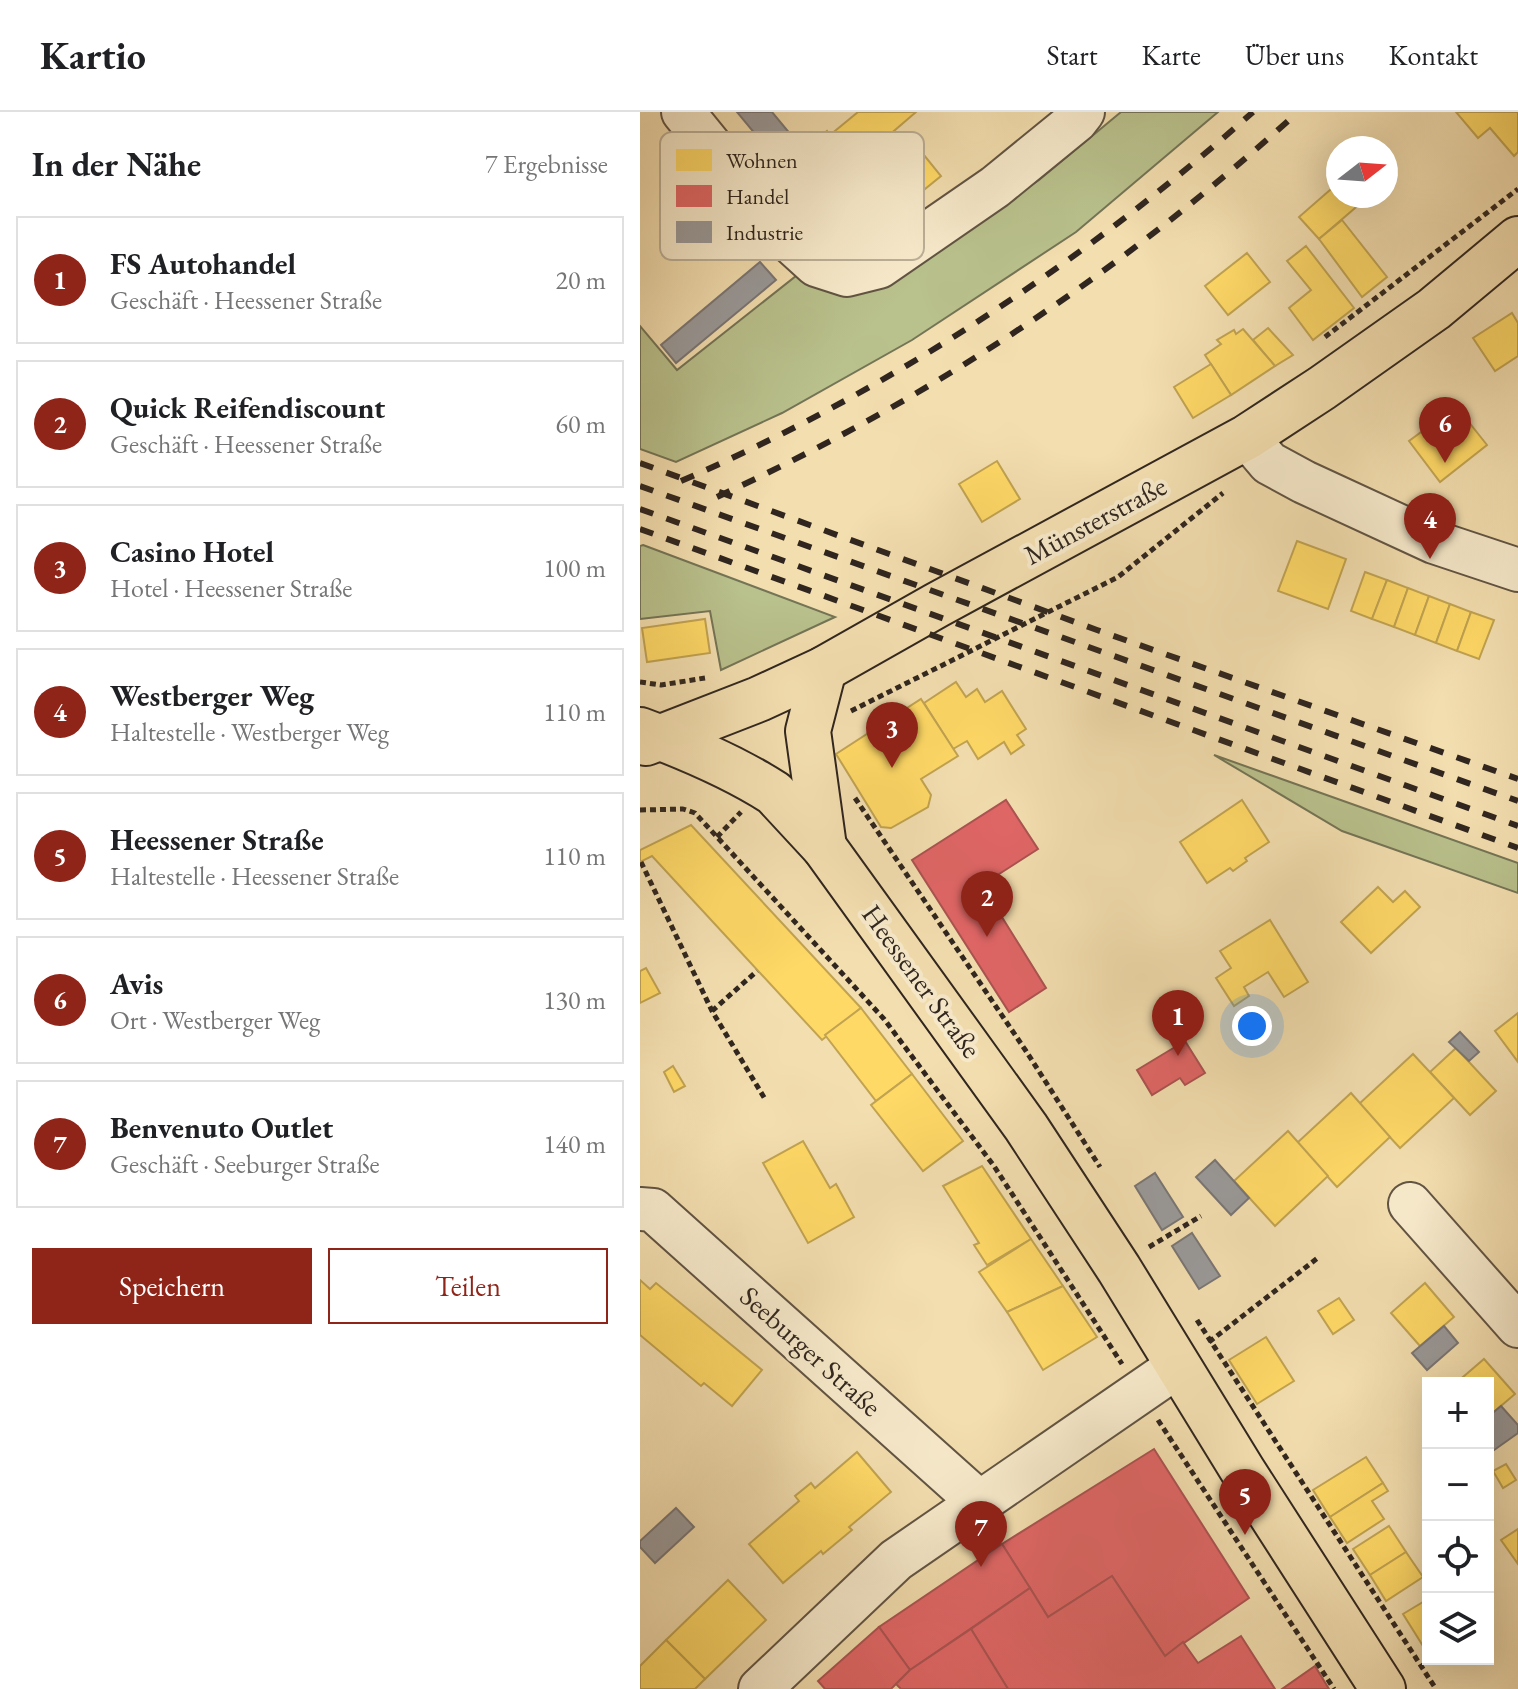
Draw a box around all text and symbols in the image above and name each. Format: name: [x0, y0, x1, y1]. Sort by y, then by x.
text: Kartio: [40, 31, 146, 80]
text: Start: [1046, 37, 1098, 73]
text: Karte: [1142, 37, 1201, 73]
text: Über uns: [1245, 37, 1344, 73]
text: Kontakt: [1388, 37, 1478, 73]
legend: [660, 132, 924, 260]
north arrow: [1326, 136, 1398, 208]
text: In der Nähe: [32, 142, 201, 186]
text: Wohnen: [726, 146, 798, 175]
text: 7 Ergebnisse: [485, 147, 608, 181]
text: Handel: [726, 182, 789, 211]
text: Industrie: [726, 218, 804, 247]
text: FS Autohandel: [110, 244, 296, 283]
text: 1: [53, 263, 67, 297]
text: 20 m: [556, 263, 606, 297]
text: Geschäft · Heessener Straße: [110, 283, 382, 317]
text: Quick Reifendiscount: [110, 388, 385, 427]
pin: 6: [1419, 397, 1471, 463]
text: 2: [53, 407, 67, 441]
text: 60 m: [556, 407, 606, 441]
text: Geschäft · Heessener Straße: [110, 427, 382, 461]
street label: Münsterstraße: [1018, 467, 1173, 573]
pin: 4: [1404, 493, 1456, 559]
text: Casino Hotel: [110, 532, 274, 571]
text: 3: [53, 551, 67, 585]
text: 100 m: [543, 551, 606, 585]
text: Hotel · Heessener Straße: [110, 571, 352, 605]
text: Westberger Weg: [110, 676, 314, 715]
text: 4: [53, 695, 67, 729]
text: 110 m: [543, 695, 606, 729]
pin: 3: [866, 702, 918, 768]
text: Haltestelle · Westberger Weg: [110, 715, 389, 749]
text: Heessener Straße: [110, 820, 324, 859]
text: 5: [53, 839, 67, 873]
text: 110 m: [543, 839, 606, 873]
text: Haltestelle · Heessener Straße: [110, 859, 399, 893]
pin: 2: [961, 871, 1013, 937]
street label: Heessener Straße: [854, 897, 990, 1065]
text: Avis: [110, 964, 163, 1003]
text: 6: [53, 983, 67, 1017]
text: 130 m: [543, 983, 606, 1017]
pin: 1: [1152, 990, 1204, 1056]
text: Ort · Westberger Weg: [110, 1003, 320, 1037]
your location: [1232, 1006, 1272, 1046]
text: Benvenuto Outlet: [110, 1108, 333, 1147]
text: 7: [53, 1127, 67, 1161]
text: 140 m: [543, 1127, 606, 1161]
text: Geschäft · Seeburger Straße: [110, 1147, 380, 1181]
button: Speichern: [32, 1248, 312, 1324]
button: Teilen: [328, 1248, 608, 1324]
street label: Seeburger Straße: [733, 1278, 889, 1424]
map controls: [1422, 1377, 1494, 1665]
button: +: [1422, 1377, 1494, 1449]
button: −: [1422, 1449, 1494, 1521]
pin: 5: [1219, 1469, 1271, 1535]
pin: 7: [955, 1501, 1007, 1567]
button: locate: [1422, 1521, 1494, 1593]
button: layers: [1422, 1593, 1494, 1665]

